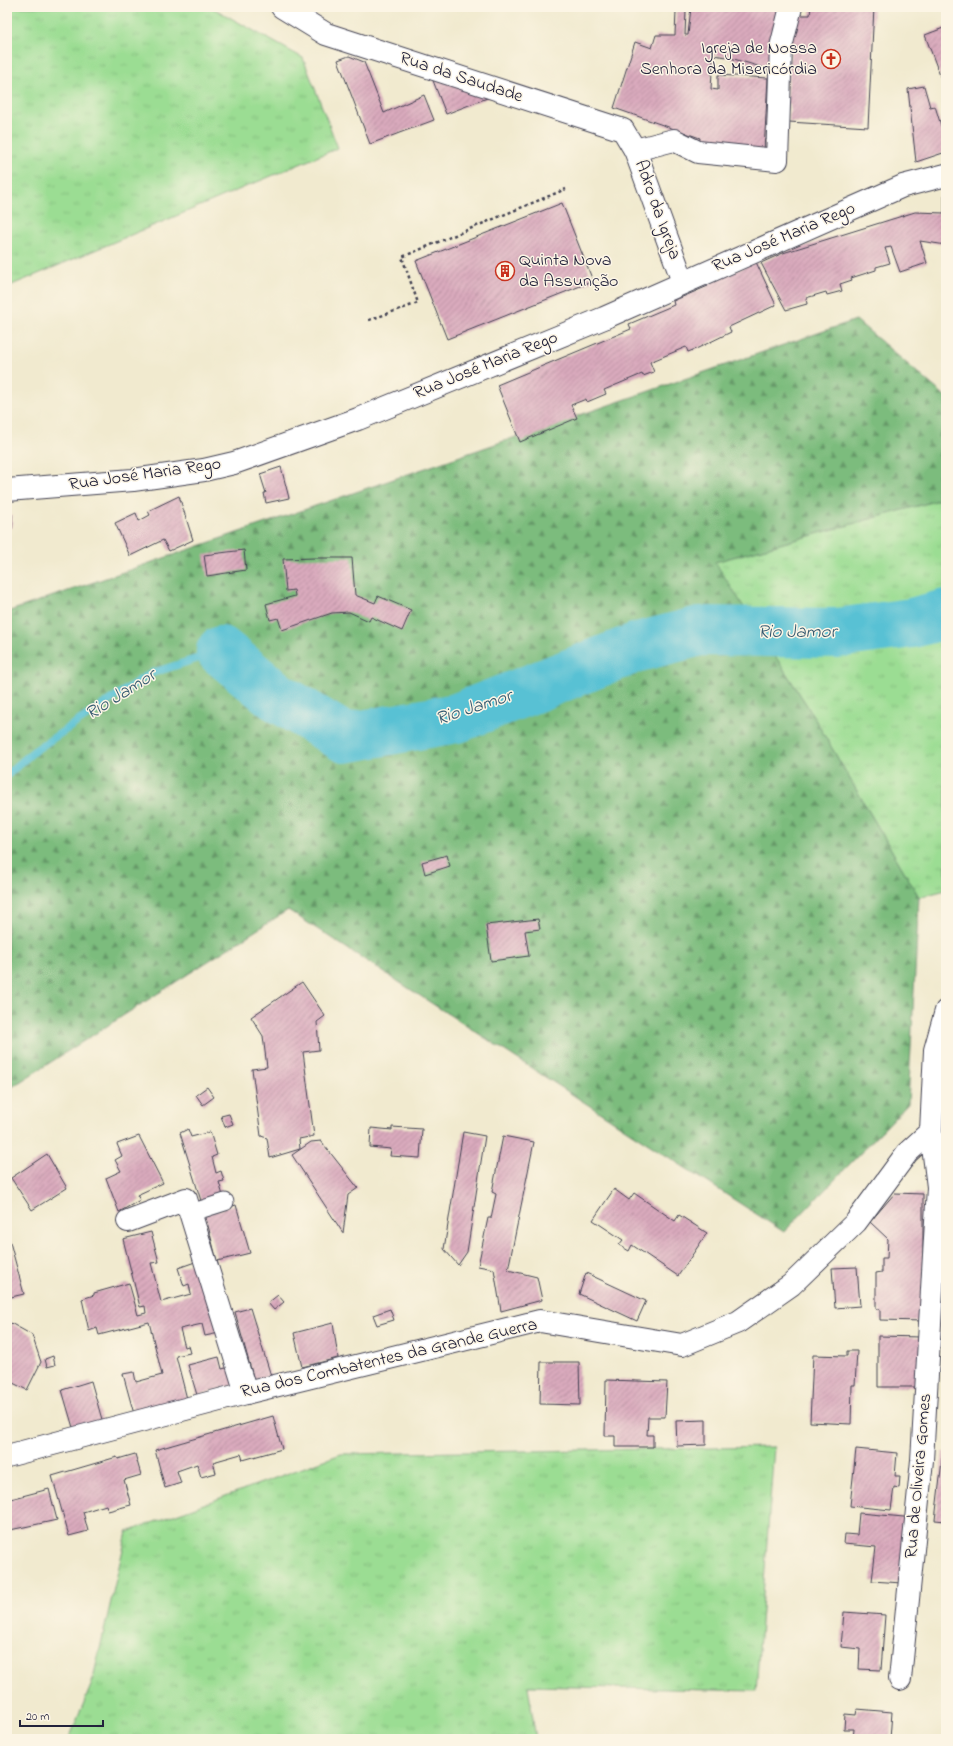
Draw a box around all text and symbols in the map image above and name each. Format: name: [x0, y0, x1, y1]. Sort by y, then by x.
place label: Igreja de Nossa Senhora da Misericórdia: [640, 36, 817, 83]
street label: Rua da Saudade: [396, 46, 527, 110]
church icon: Igreja de Nossa Senhora da Misericórdia: [820, 48, 842, 70]
street label: Adro da Igreja: [626, 157, 687, 264]
street label: Rua José Maria Rego: [708, 196, 860, 281]
place label: Quinta Nova da Assunção: [519, 248, 618, 295]
building icon: Quinta Nova da Assunção: [494, 260, 516, 282]
street label: Rua José Maria Rego: [410, 325, 562, 408]
street label: Rua José Maria Rego: [67, 451, 223, 500]
water label: Rio Jamor: [758, 619, 838, 646]
water label: Rio Jamor: [81, 662, 163, 727]
water label: Rio Jamor: [432, 682, 518, 733]
street label: Rua dos Combatentes da Grande Guerra: [238, 1312, 540, 1406]
street label: Rua de Oliveira Gomes: [899, 1392, 939, 1560]
scale bar: [20, 1702, 103, 1728]
text: 20 m: [26, 1708, 49, 1726]

